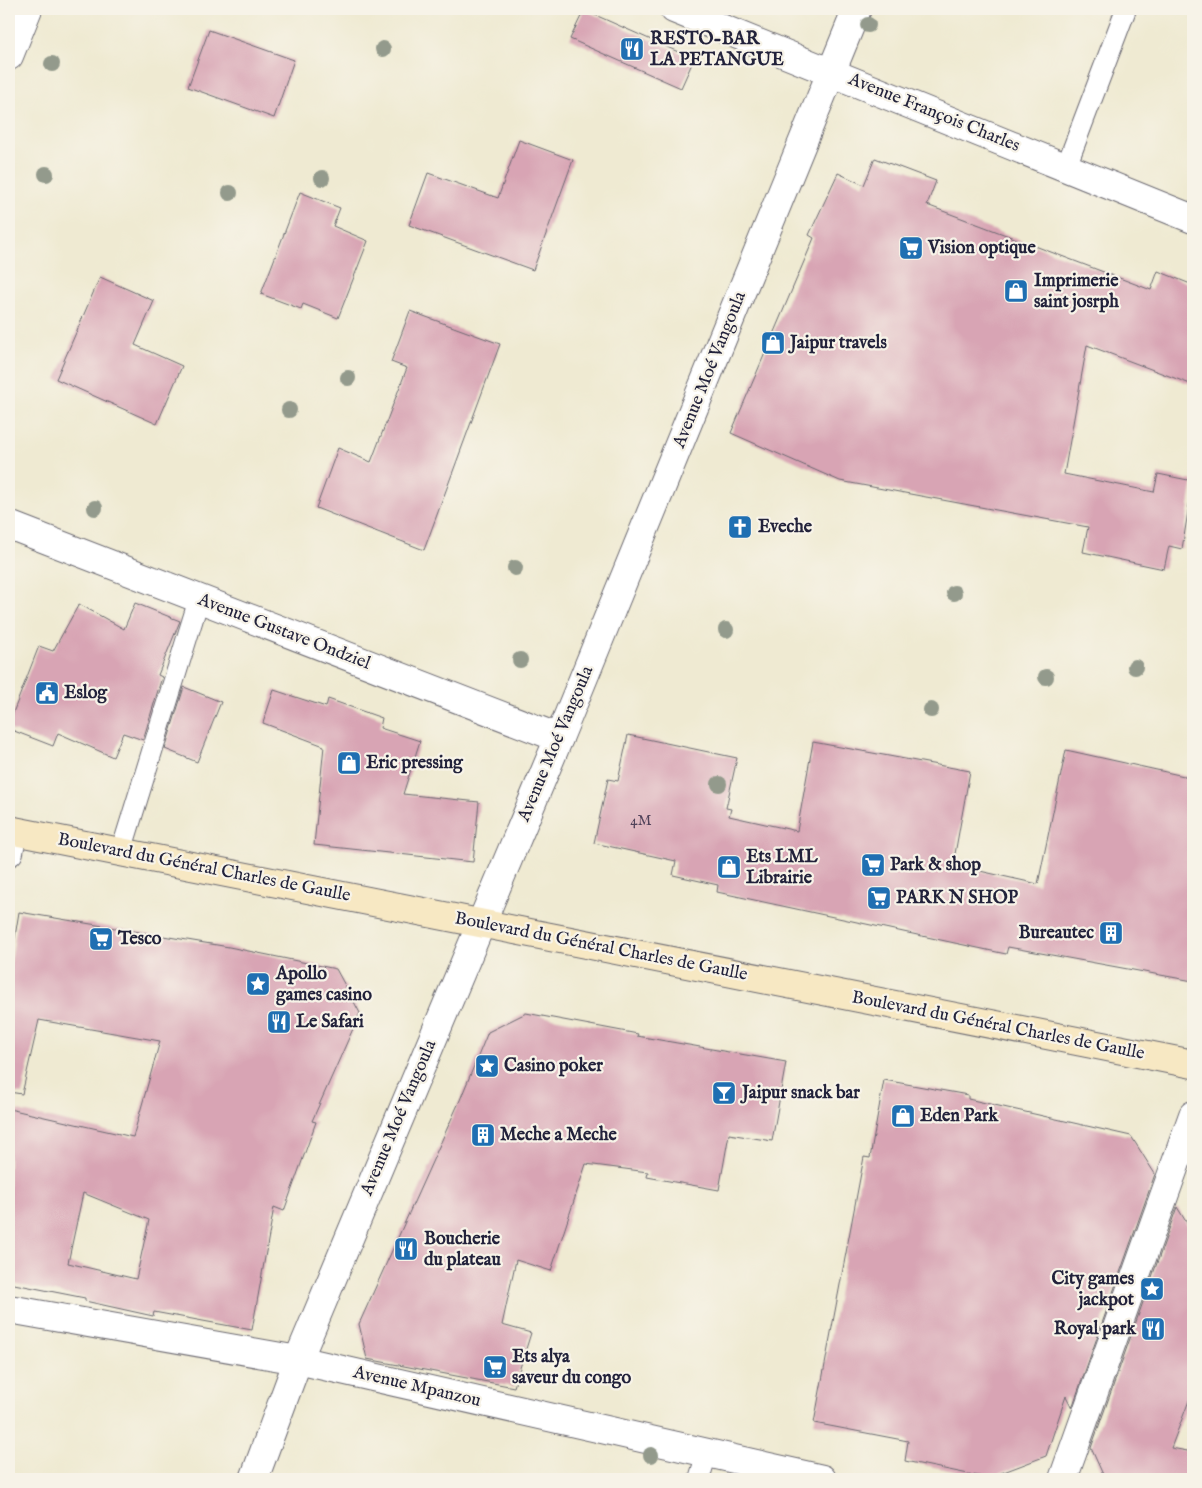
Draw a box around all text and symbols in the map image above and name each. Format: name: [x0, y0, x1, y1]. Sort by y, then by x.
place label: RESTO-BAR LA PETANGUE: [650, 28, 784, 72]
restaurant icon: RESTO-BAR LA PETANGUE: [619, 36, 645, 62]
street label: Avenue François Charles: [844, 68, 1023, 158]
supermarket icon: Vision optique: [898, 235, 924, 261]
place label: Vision optique: [927, 237, 1036, 260]
place label: Imprimerie saint josrph: [1034, 270, 1119, 314]
shop icon: Imprimerie saint josrph: [1003, 278, 1029, 304]
street label: Avenue Moé Vangoula: [668, 288, 752, 453]
shop icon: Jaipur travels: [760, 330, 786, 356]
place label: Jaipur travels: [788, 332, 887, 355]
church icon: Eveche: [727, 514, 753, 540]
place label: Eveche: [758, 516, 813, 539]
street label: Avenue Gustave Ondziel: [193, 588, 374, 676]
street label: Avenue Moé Vangoula: [512, 662, 599, 826]
public building icon: Eslog: [34, 680, 60, 706]
place label: Eslog: [64, 682, 108, 705]
shop icon: Eric pressing: [336, 750, 362, 776]
place label: Eric pressing: [366, 752, 464, 775]
house number: 4M: [630, 811, 652, 830]
street label: Boulevard du Général Charles de Gaulle: [56, 828, 352, 908]
place label: Ets LML Librairie: [746, 846, 819, 890]
supermarket icon: Park & shop: [860, 852, 886, 878]
shop icon: Ets LML Librairie: [716, 854, 742, 880]
place label: Park & shop: [890, 854, 981, 877]
supermarket icon: PARK N SHOP: [866, 885, 892, 911]
place label: PARK N SHOP: [896, 887, 1018, 910]
street label: Boulevard du Général Charles de Gaulle: [453, 907, 749, 987]
building icon: Bureautec: [1098, 920, 1124, 946]
place label: Bureautec: [1019, 922, 1094, 945]
supermarket icon: Tesco: [88, 926, 114, 952]
place label: Tesco: [117, 928, 162, 951]
place label: Apollo games casino: [275, 963, 372, 1007]
place icon: Apollo games casino: [245, 971, 271, 997]
street label: Boulevard du Général Charles de Gaulle: [850, 986, 1146, 1066]
restaurant icon: Le Safari: [266, 1009, 292, 1035]
place label: Le Safari: [296, 1011, 364, 1034]
street label: Avenue Moé Vangoula: [355, 1036, 442, 1200]
place icon: Casino poker: [474, 1053, 500, 1079]
place label: Casino poker: [504, 1055, 603, 1078]
bar icon: Jaipur snack bar: [711, 1080, 737, 1106]
place label: Jaipur snack bar: [740, 1082, 860, 1105]
shop icon: Eden Park: [890, 1103, 916, 1129]
place label: Eden Park: [920, 1105, 999, 1128]
building icon: Meche a Meche: [470, 1122, 496, 1148]
place label: Meche a Meche: [500, 1124, 617, 1147]
place label: Boucherie du plateau: [424, 1228, 501, 1272]
restaurant icon: Boucherie du plateau: [393, 1236, 419, 1262]
place label: City games jackpot: [1051, 1268, 1135, 1312]
place icon: City games jackpot: [1139, 1276, 1165, 1302]
restaurant icon: Royal park: [1140, 1316, 1166, 1342]
place label: Royal park: [1054, 1318, 1137, 1341]
place label: Ets alya saveur du congo: [512, 1346, 631, 1390]
supermarket icon: Ets alya saveur du congo: [482, 1354, 508, 1380]
street label: Avenue Mpanzou: [350, 1361, 483, 1413]

